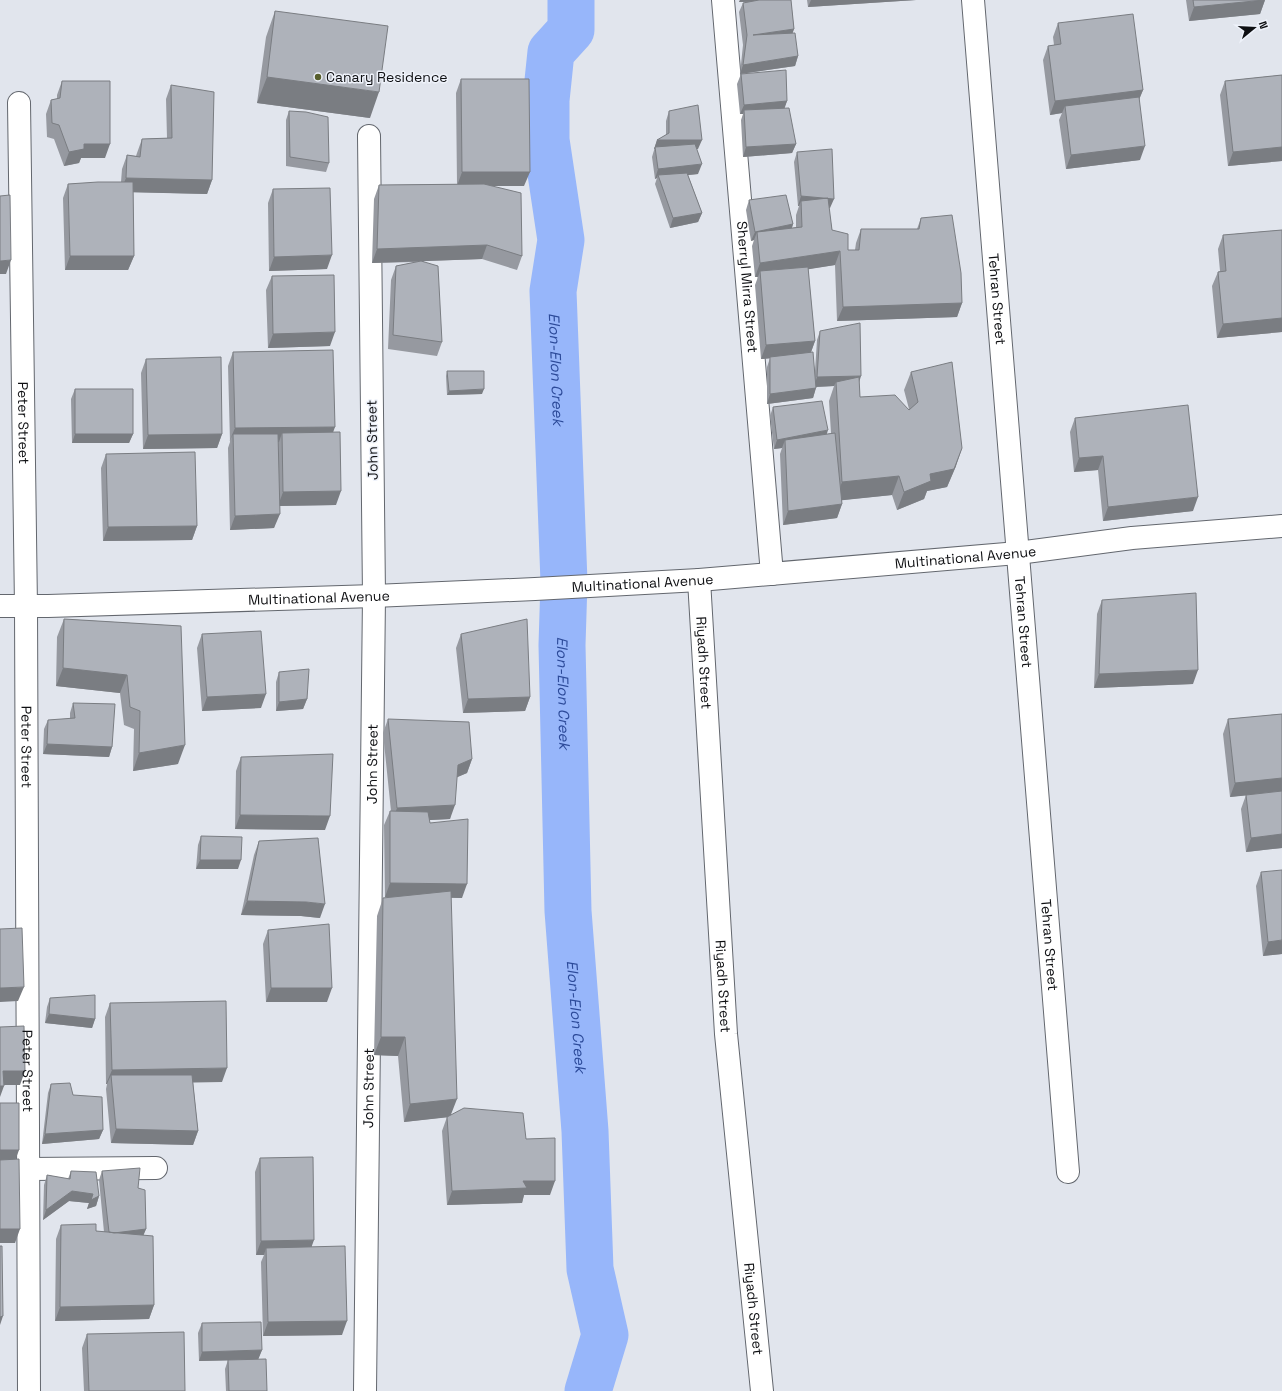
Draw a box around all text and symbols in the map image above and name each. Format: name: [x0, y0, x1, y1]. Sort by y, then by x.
north arrow: [1234, 8, 1274, 48]
text: N: [1256, 19, 1271, 31]
place label: Canary Residence: [326, 68, 448, 86]
marker: Canary Residence: [313, 72, 323, 82]
street label: Sherryl Mirra Street: [733, 220, 762, 354]
street label: Tehran Street: [985, 253, 1010, 346]
water label: Elon-Elon Creek: [545, 312, 568, 428]
street label: Peter Street: [14, 382, 33, 464]
street label: John Street: [362, 400, 382, 480]
street label: Multinational Avenue: [894, 542, 1037, 572]
street label: Multinational Avenue: [571, 570, 714, 596]
street label: Tehran Street: [1011, 575, 1036, 668]
street label: Multinational Avenue: [248, 586, 390, 609]
street label: Riyadh Street: [692, 616, 716, 710]
water label: Elon-Elon Creek: [553, 636, 574, 752]
street label: Peter Street: [17, 706, 36, 788]
street label: John Street: [363, 724, 382, 804]
street label: Tehran Street: [1037, 898, 1062, 991]
street label: Riyadh Street: [711, 939, 735, 1033]
water label: Elon-Elon Creek: [563, 960, 591, 1075]
street label: Peter Street: [19, 1030, 37, 1112]
street label: John Street: [359, 1048, 378, 1128]
street label: Riyadh Street: [740, 1262, 767, 1356]

